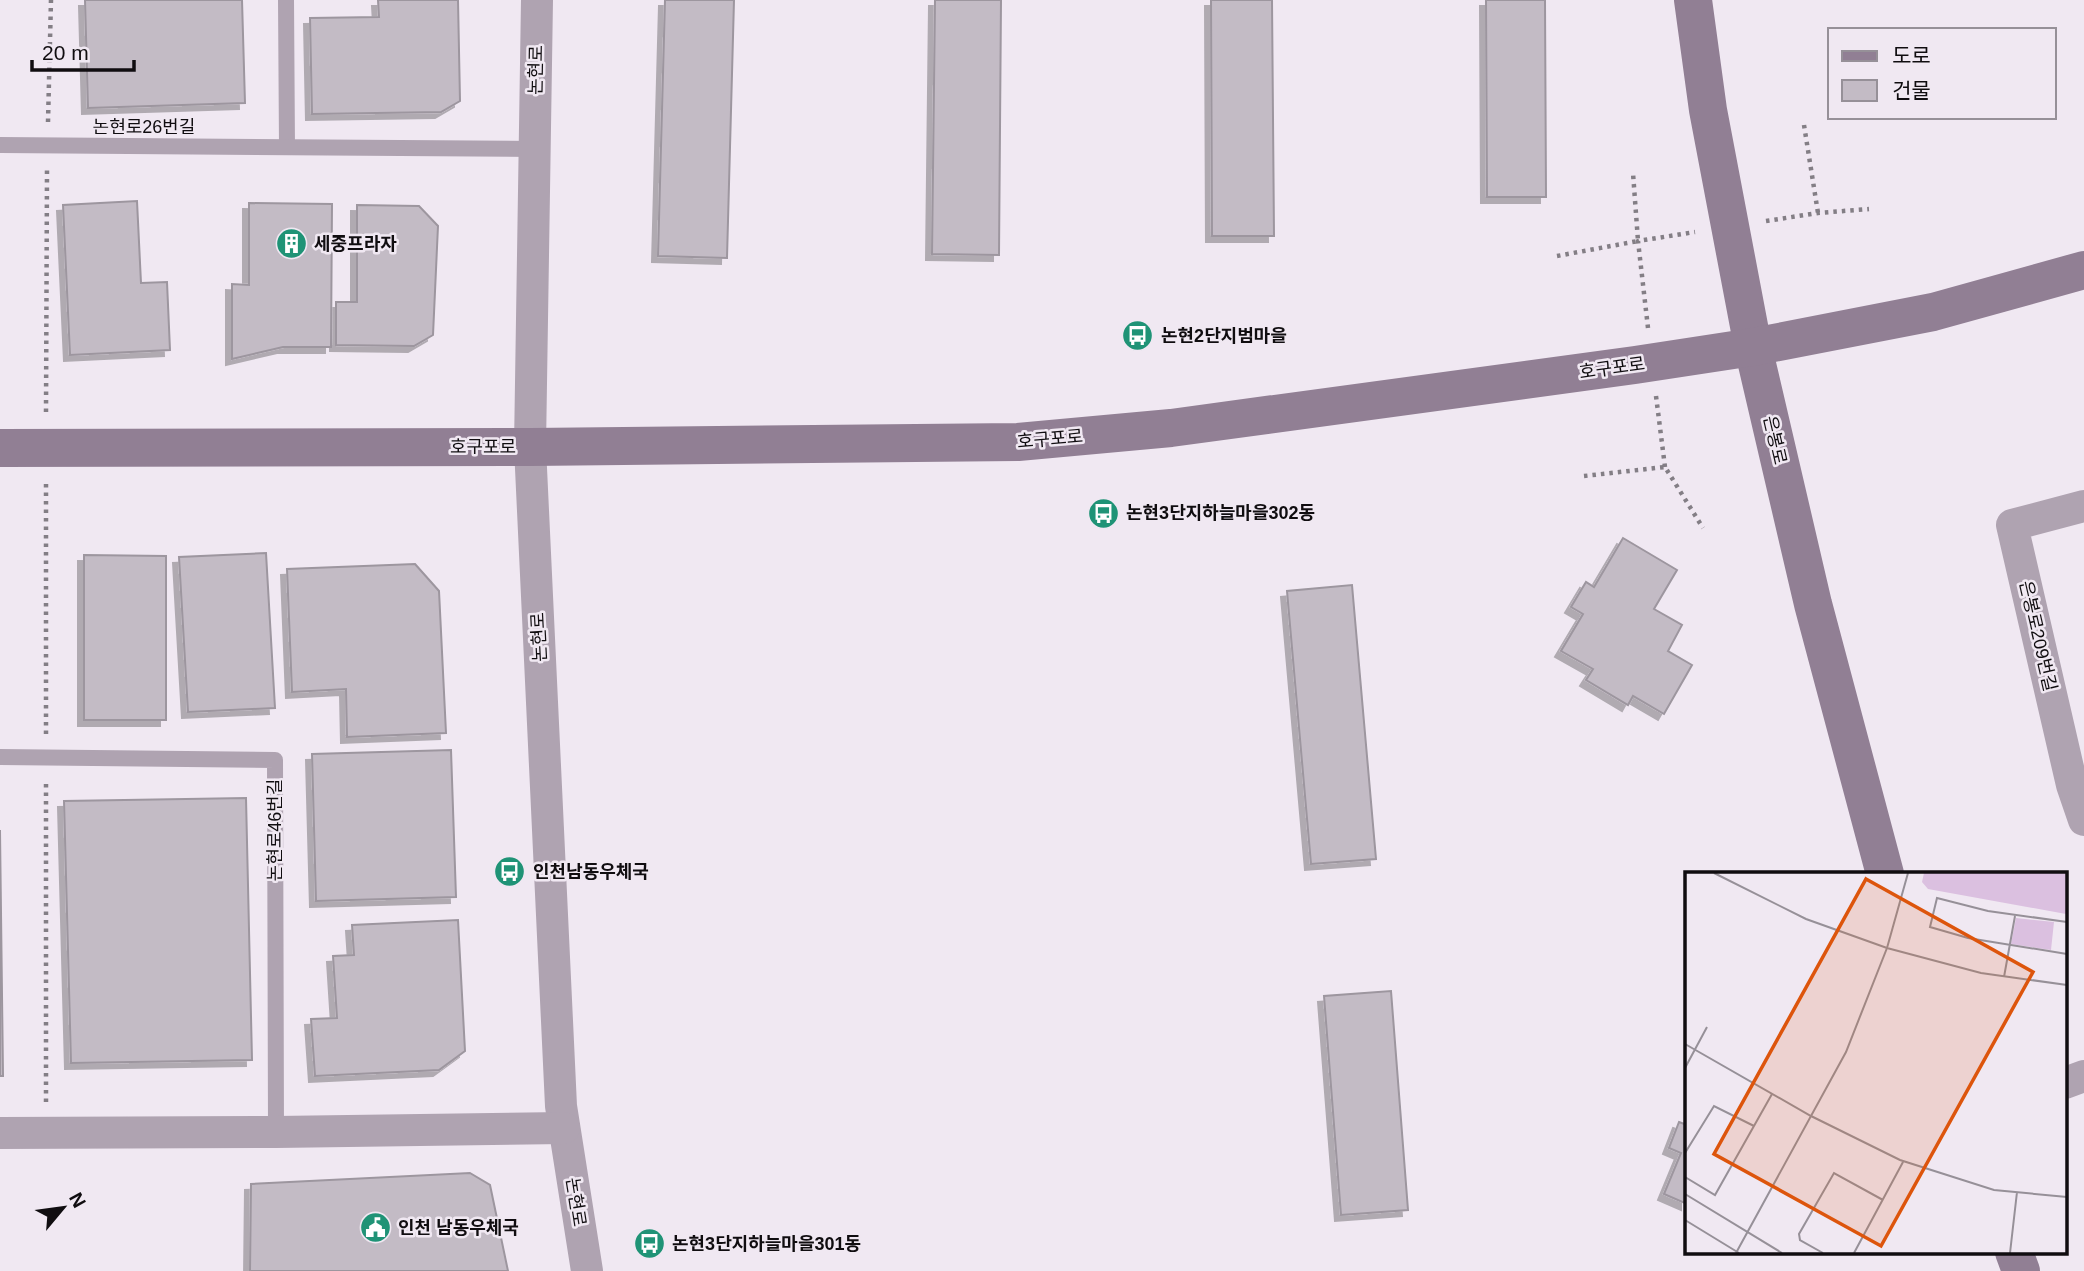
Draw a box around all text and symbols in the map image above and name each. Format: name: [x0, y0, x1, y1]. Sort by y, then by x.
scale bar: [32, 28, 133, 72]
legend: [1828, 28, 2056, 119]
text: 20 m: [42, 41, 89, 64]
text: 도로: [1892, 44, 1931, 67]
street label: 논현로: [526, 45, 546, 95]
text: 건물: [1892, 79, 1931, 102]
street label: 논현로26번길: [93, 117, 195, 137]
building icon: 세중프라자: [274, 227, 308, 261]
place label: 세중프라자: [314, 234, 397, 254]
bus stop icon: 논현2단지범마을: [1121, 319, 1155, 353]
place label: 논현2단지범마을: [1161, 326, 1287, 346]
street label: 호구포로: [1578, 353, 1646, 383]
street label: 은봉로: [1760, 414, 1790, 466]
street label: 호구포로: [1016, 426, 1084, 452]
street label: 호구포로: [450, 437, 516, 457]
bus stop icon: 논현3단지하늘마을302동: [1086, 496, 1120, 530]
place label: 논현3단지하늘마을302동: [1126, 503, 1315, 523]
street label: 은봉로209번길: [2016, 579, 2060, 693]
street label: 논현로: [528, 612, 550, 662]
street label: 논현로46번길: [265, 779, 285, 881]
bus stop icon: 인천남동우체국: [493, 855, 527, 889]
place label: 인천남동우체국: [533, 862, 649, 882]
inset map: [1685, 872, 2066, 1254]
north arrow: [28, 1173, 98, 1243]
street label: 논현로: [562, 1176, 590, 1228]
text: N: [65, 1189, 90, 1211]
public building icon: 인천 남동우체국: [358, 1211, 392, 1245]
place label: 인천 남동우체국: [398, 1218, 519, 1238]
bus stop icon: 논현3단지하늘마을301동: [632, 1227, 666, 1261]
place label: 논현3단지하늘마을301동: [672, 1234, 861, 1254]

